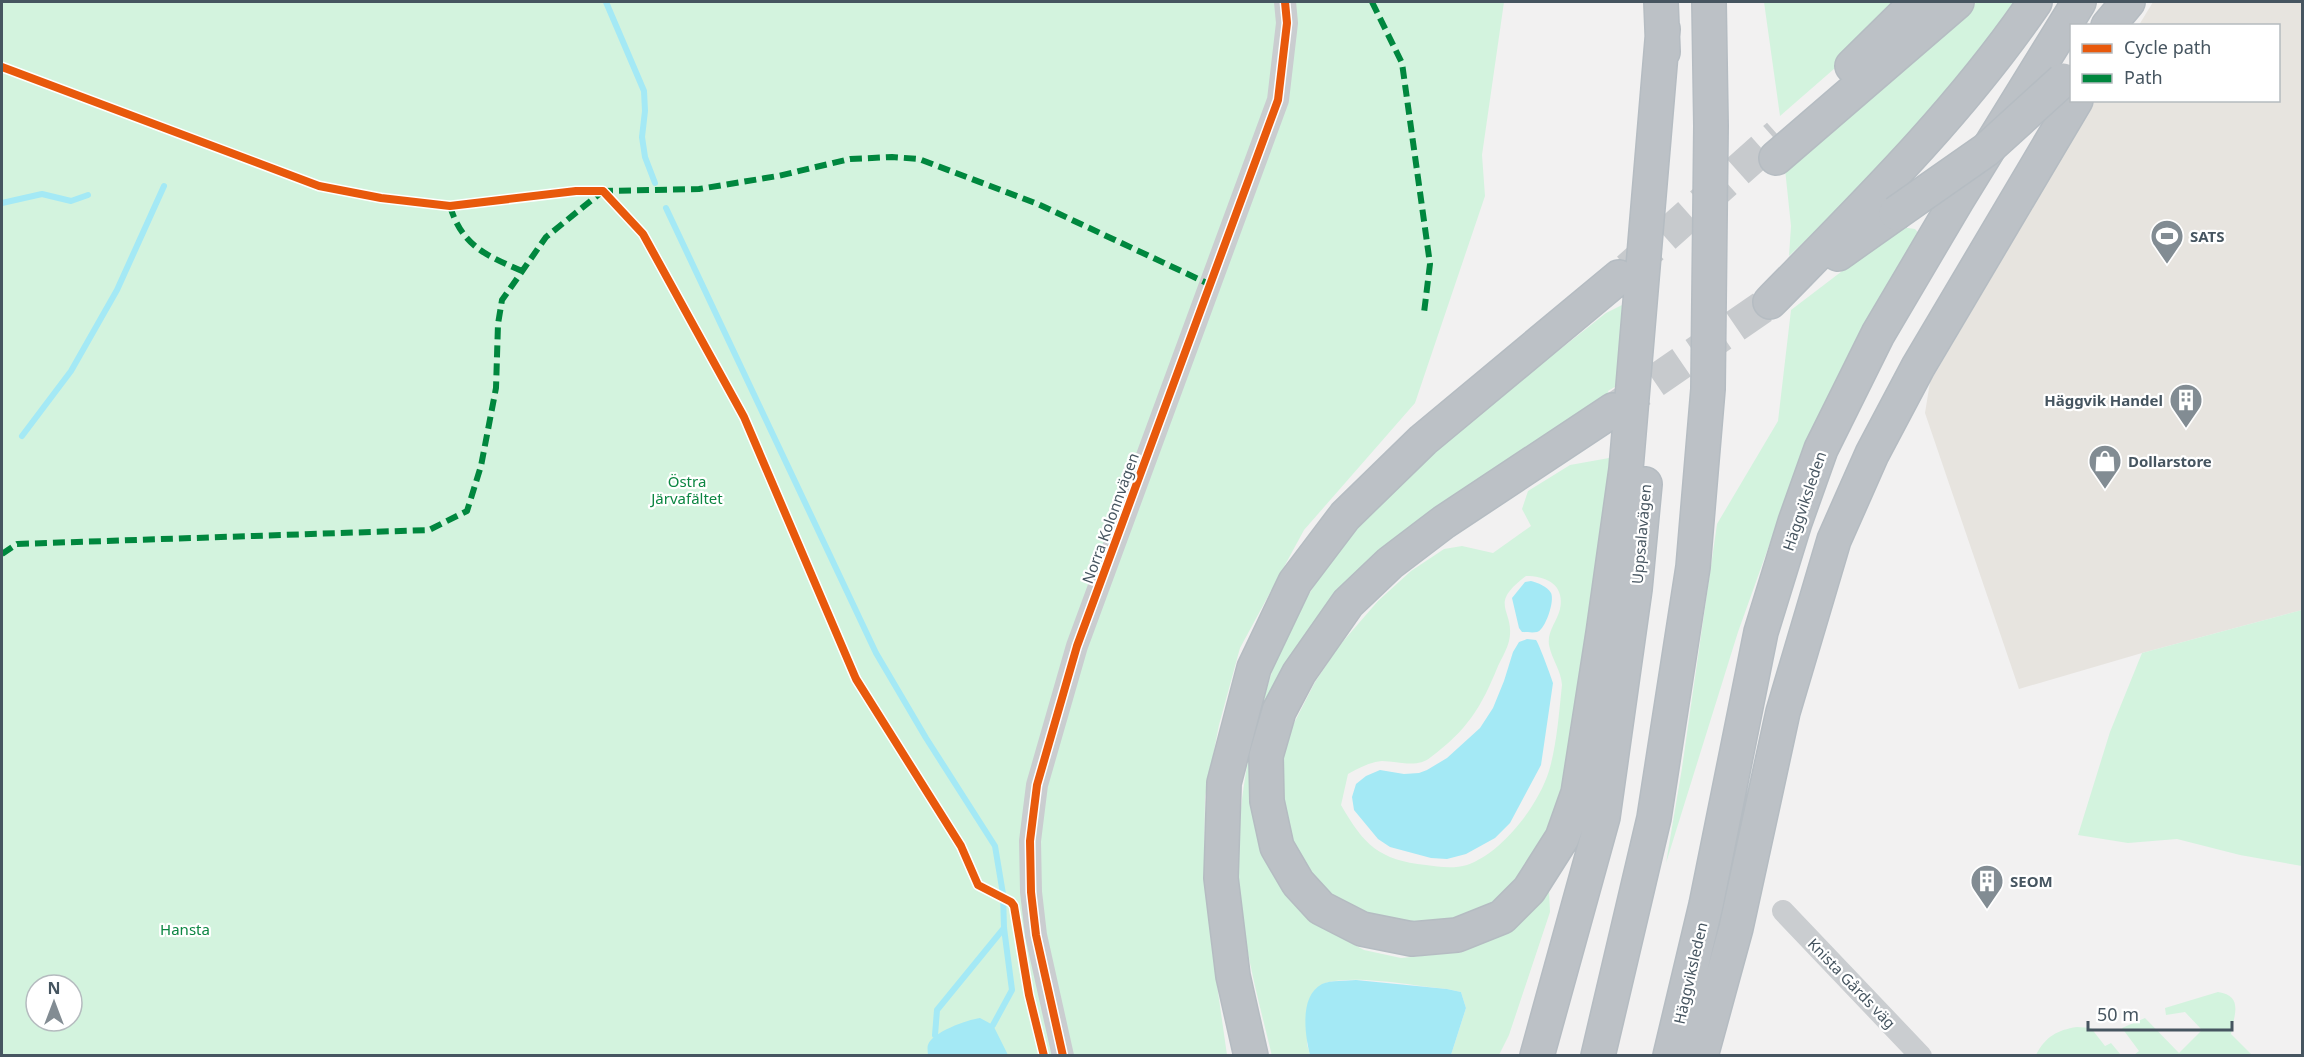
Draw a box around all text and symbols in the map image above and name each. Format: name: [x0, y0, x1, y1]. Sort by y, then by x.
legend: [2070, 24, 2280, 102]
text: Cycle path: [2124, 35, 2211, 59]
text: Path: [2124, 65, 2163, 89]
sports icon: SATS: [2149, 218, 2185, 265]
place label: SATS: [2190, 226, 2225, 246]
building icon: Häggvik Handel: [2168, 382, 2204, 429]
place label: Häggvik Handel: [2044, 390, 2163, 410]
shop icon: Dollarstore: [2087, 443, 2123, 490]
street label: Häggviksleden: [1778, 449, 1830, 553]
street label: Norra Kolonnvägen: [1077, 450, 1143, 586]
place label: Dollarstore: [2128, 451, 2212, 471]
park label: Östra Järvafältet: [649, 471, 723, 508]
street label: Uppsalavägen: [1627, 483, 1655, 585]
building icon: SEOM: [1969, 863, 2005, 910]
place label: SEOM: [2010, 871, 2053, 891]
park label: Hansta: [160, 919, 210, 939]
street label: Häggviksleden: [1669, 920, 1711, 1026]
street label: Knista Gårds väg: [1804, 934, 1900, 1032]
north arrow: [24, 973, 84, 1033]
text: N: [47, 977, 61, 999]
scale bar: [2088, 994, 2232, 1032]
text: 50 m: [2097, 1002, 2139, 1026]

